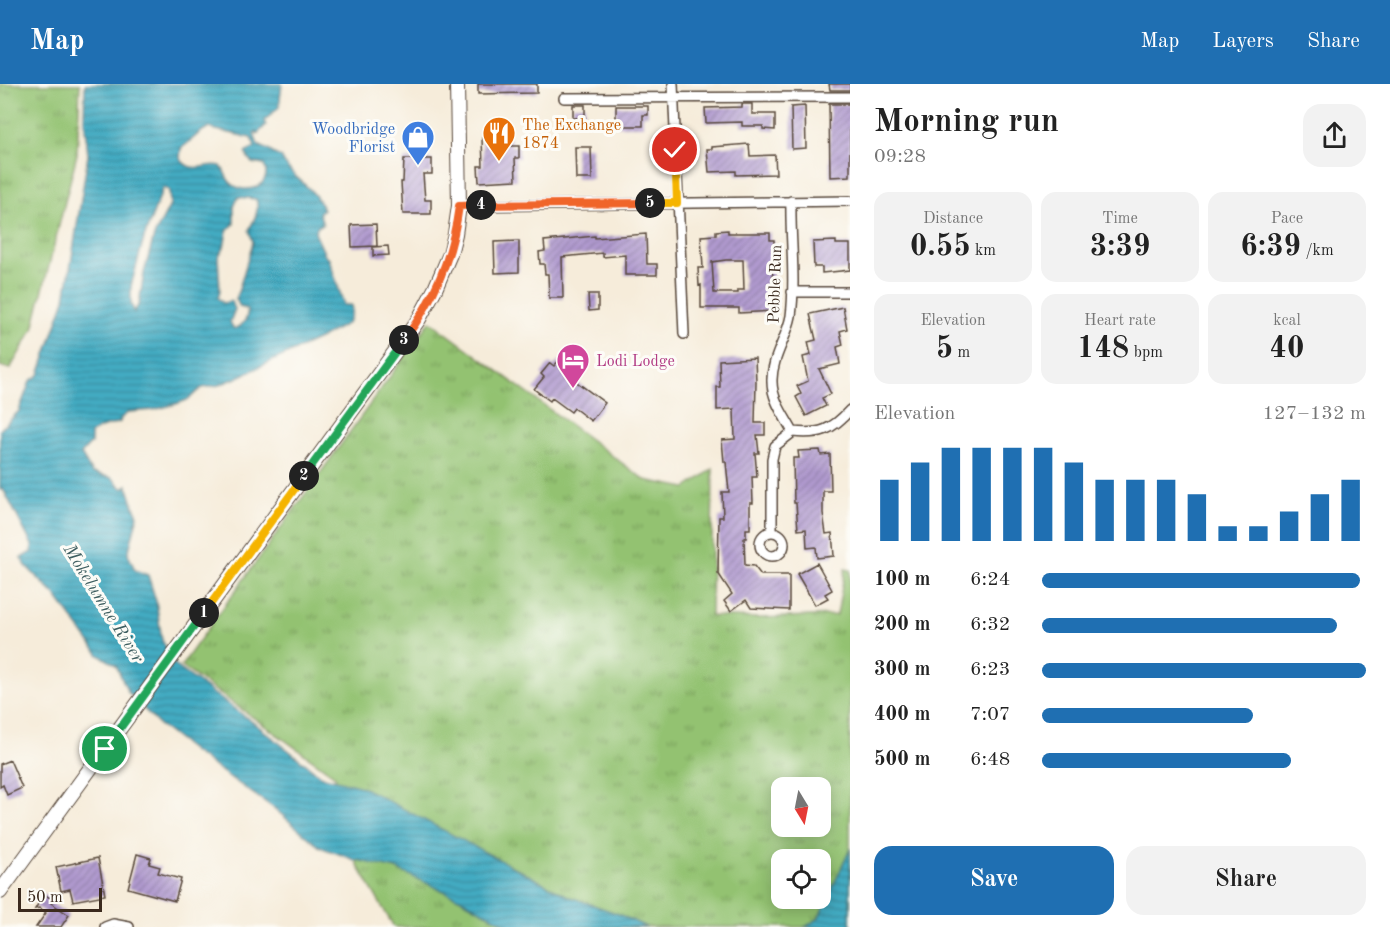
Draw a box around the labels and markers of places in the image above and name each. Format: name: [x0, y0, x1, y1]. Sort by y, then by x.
restaurant icon: The Exchange 1874: [481, 115, 517, 162]
place label: The Exchange 1874: [522, 118, 621, 152]
shop icon: Woodbridge Florist: [400, 119, 436, 166]
place label: Woodbridge Florist: [312, 122, 395, 156]
pin: [649, 124, 700, 175]
pin: 5: [635, 188, 665, 218]
pin: 4: [466, 190, 496, 220]
pin: 3: [389, 325, 419, 355]
hotel icon: Lodi Lodge: [555, 342, 591, 389]
place label: Lodi Lodge: [596, 354, 675, 370]
pin: 2: [289, 461, 319, 491]
pin: 1: [189, 598, 219, 628]
pin: [79, 723, 130, 774]

